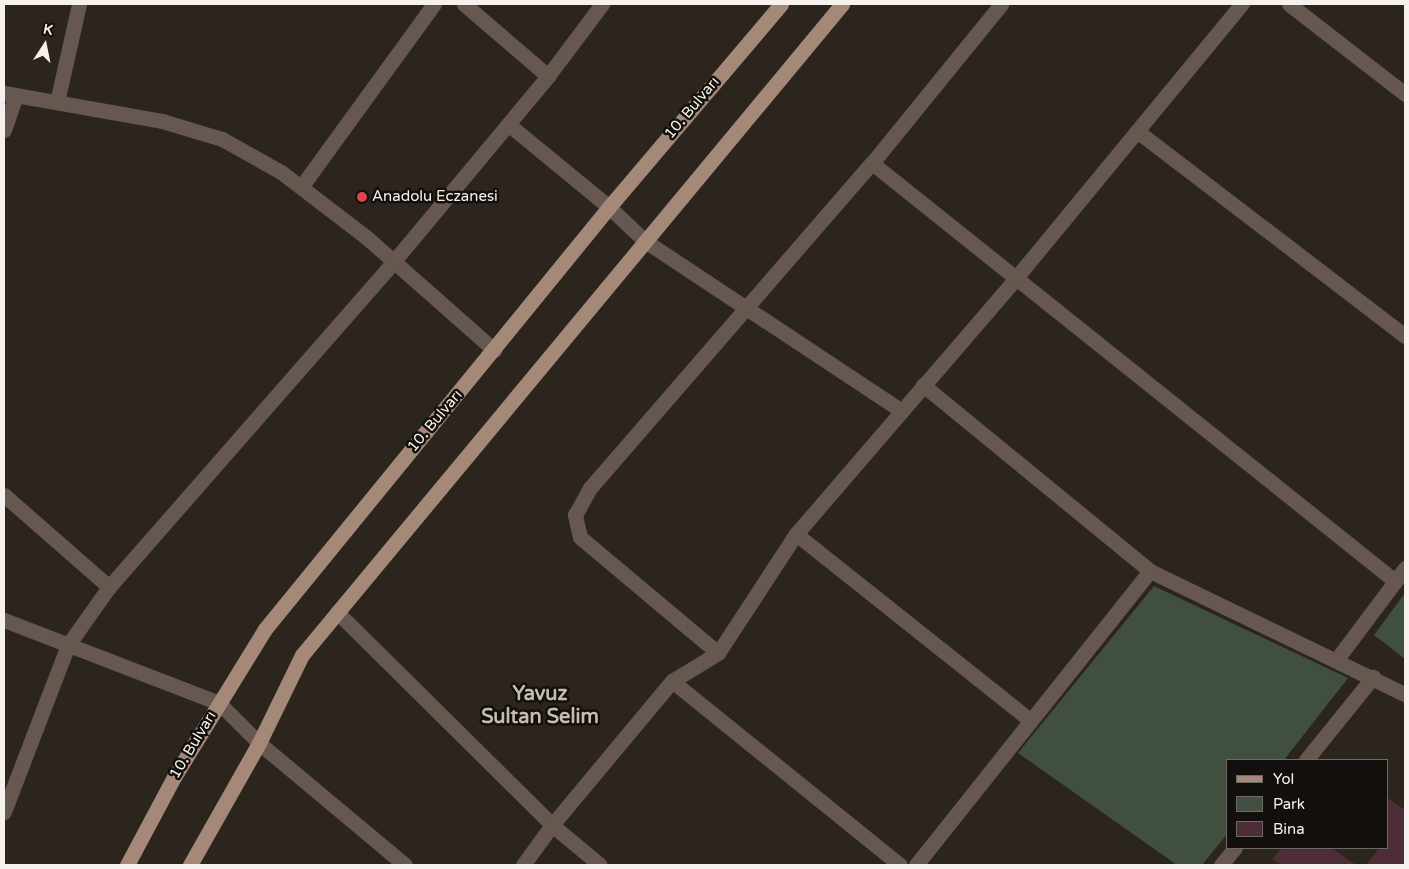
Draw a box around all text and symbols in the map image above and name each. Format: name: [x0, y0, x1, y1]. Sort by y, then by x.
north arrow: [20, 20, 70, 70]
text: K: [42, 21, 54, 39]
street label: 10. Bulvarı: [661, 73, 723, 143]
place label: Anadolu Eczanesi: [372, 188, 498, 206]
marker: Anadolu Eczanesi: [356, 191, 368, 203]
street label: 10. Bulvarı: [404, 386, 466, 456]
district label: Yavuz Sultan Selim: [481, 683, 599, 730]
street label: 10. Bulvarı: [166, 708, 220, 782]
legend: [1226, 759, 1389, 849]
text: Yol: [1273, 770, 1294, 788]
text: Park: [1273, 795, 1305, 813]
text: Bina: [1273, 820, 1305, 838]

